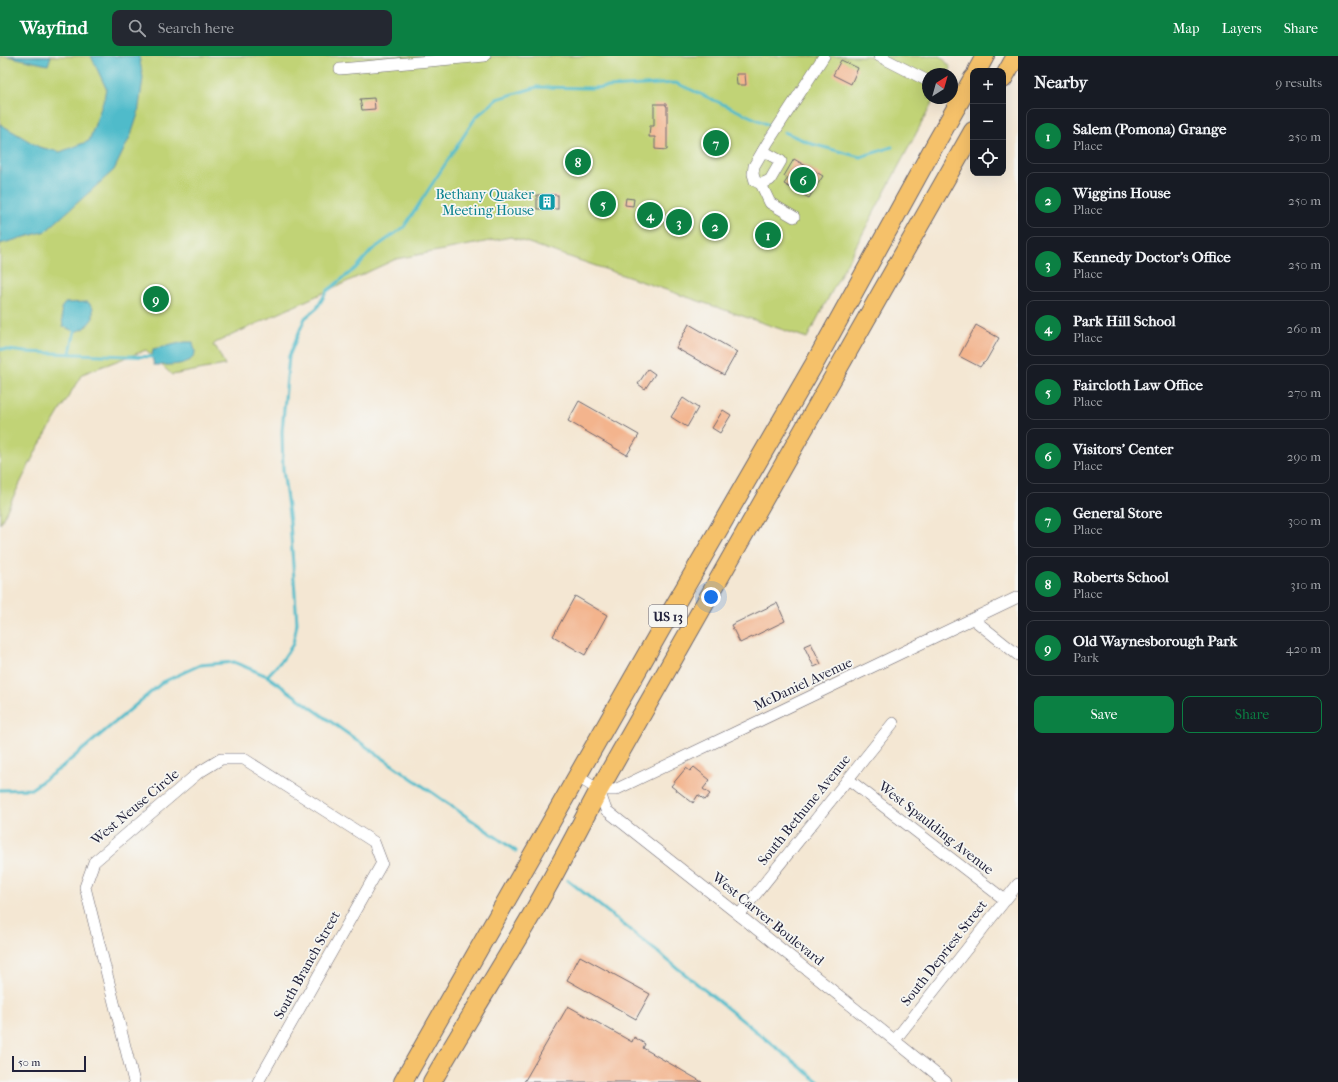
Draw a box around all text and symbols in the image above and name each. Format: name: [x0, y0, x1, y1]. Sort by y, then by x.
search box: [112, 10, 392, 46]
text: Wayfind: [20, 17, 88, 39]
icon: search: [126, 17, 148, 39]
text: Search here: [158, 19, 234, 37]
text: Map: [1173, 20, 1200, 37]
text: Layers: [1222, 20, 1262, 37]
text: Share: [1284, 20, 1318, 37]
north arrow: [922, 68, 958, 104]
map controls: [970, 68, 1006, 176]
button: +: [970, 68, 1006, 104]
text: Nearby: [1034, 72, 1088, 92]
text: 9 results: [1275, 75, 1322, 90]
button: −: [970, 104, 1006, 140]
text: Salem (Pomona) Grange: [1073, 120, 1226, 138]
pin: 7: [703, 128, 729, 158]
text: 1: [1046, 129, 1050, 144]
text: 250 m: [1288, 129, 1321, 144]
text: Place: [1073, 138, 1103, 153]
button: locate: [970, 140, 1006, 176]
pin: 8: [565, 147, 591, 177]
pin: 6: [790, 165, 816, 195]
text: Wiggins House: [1073, 184, 1171, 202]
place label: Bethany Quaker Meeting House: [435, 186, 534, 219]
pin: 5: [590, 189, 616, 219]
building icon: Bethany Quaker Meeting House: [537, 192, 557, 212]
text: 2: [1045, 193, 1051, 208]
text: 250 m: [1288, 193, 1321, 208]
pin: 4: [637, 200, 663, 230]
text: Place: [1073, 202, 1103, 217]
pin: 3: [666, 207, 692, 237]
pin: 2: [702, 211, 728, 241]
pin: 1: [755, 220, 781, 250]
text: Kennedy Doctor’s Office: [1073, 248, 1231, 266]
text: 3: [1045, 257, 1051, 272]
text: 250 m: [1288, 257, 1321, 272]
text: Place: [1073, 266, 1103, 281]
pin: 9: [143, 284, 169, 314]
text: Park Hill School: [1073, 312, 1176, 330]
text: 4: [1044, 321, 1052, 336]
text: 260 m: [1287, 321, 1321, 336]
text: Place: [1073, 330, 1103, 345]
text: Faircloth Law Office: [1073, 376, 1203, 394]
text: 5: [1045, 385, 1051, 400]
text: 270 m: [1287, 385, 1321, 400]
text: Place: [1073, 394, 1103, 409]
text: Visitors' Center: [1073, 440, 1174, 458]
text: 6: [1044, 449, 1052, 464]
text: 290 m: [1287, 449, 1321, 464]
text: Place: [1073, 458, 1103, 473]
text: General Store: [1073, 504, 1162, 522]
text: 7: [1045, 513, 1051, 528]
text: 300 m: [1288, 513, 1321, 528]
text: Place: [1073, 522, 1103, 537]
text: Roberts School: [1073, 568, 1169, 586]
text: 8: [1045, 577, 1051, 592]
text: 310 m: [1290, 577, 1321, 592]
text: Place: [1073, 586, 1103, 601]
your location: [701, 587, 721, 607]
road number: US 13: [649, 605, 687, 627]
text: Old Waynesborough Park: [1073, 632, 1237, 650]
text: 9: [1045, 641, 1051, 656]
text: 420 m: [1286, 641, 1321, 656]
text: Park: [1073, 650, 1099, 665]
street label: McDaniel Avenue: [751, 654, 855, 714]
button: Save: [1034, 696, 1174, 733]
button: Share: [1182, 696, 1322, 733]
street label: South Bethune Avenue: [754, 751, 854, 869]
street label: West Neuse Circle: [87, 765, 182, 849]
street label: West Spaulding Avenue: [874, 777, 997, 878]
street label: West Carver Boulevard: [708, 868, 828, 969]
street label: South Depriest Street: [897, 897, 991, 1009]
street label: South Branch Street: [270, 908, 344, 1022]
scale bar: [12, 1054, 86, 1073]
text: 50 m: [18, 1056, 40, 1069]

